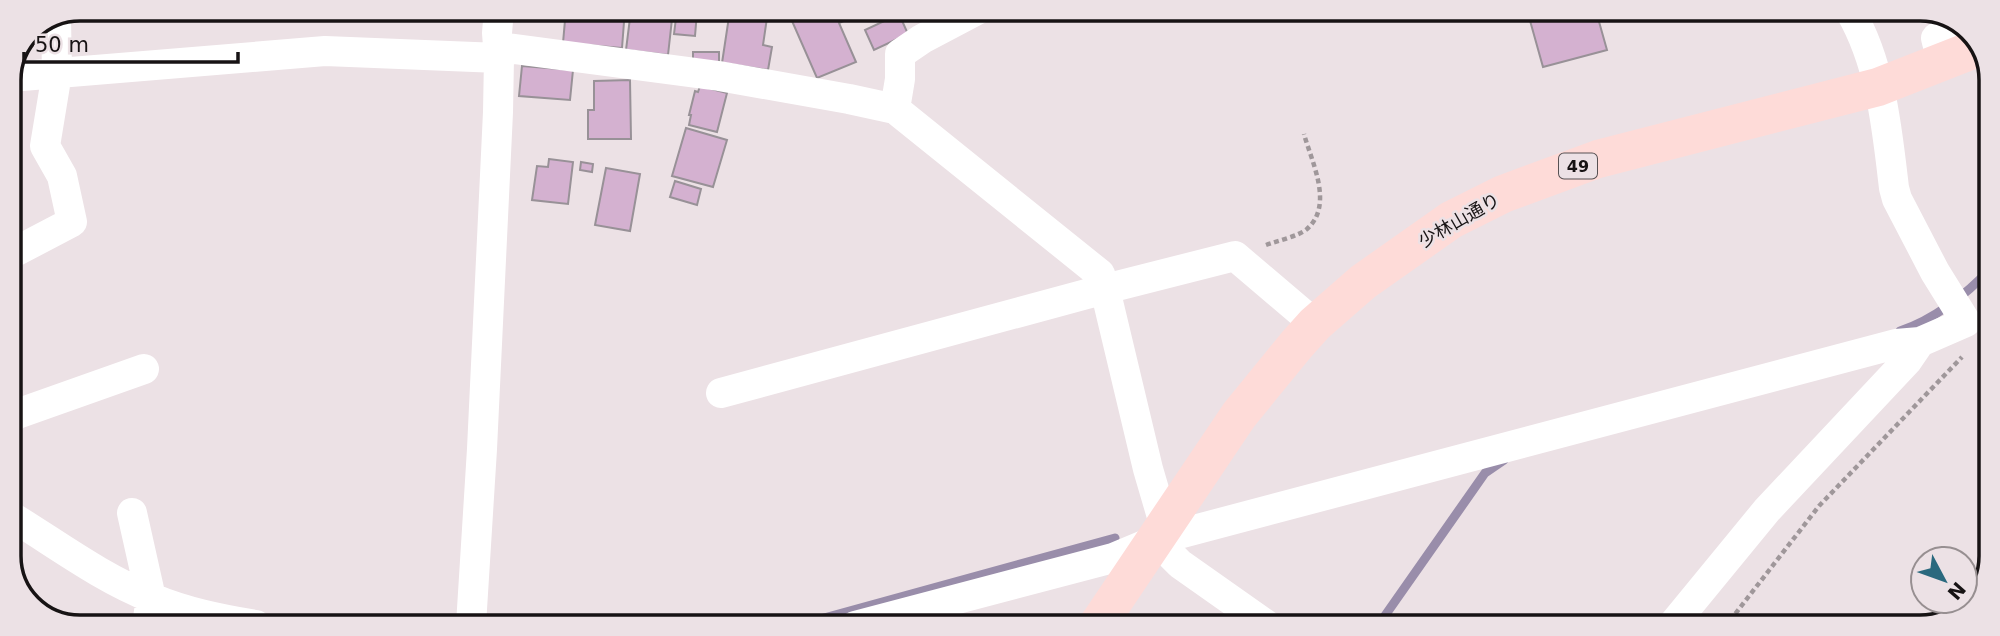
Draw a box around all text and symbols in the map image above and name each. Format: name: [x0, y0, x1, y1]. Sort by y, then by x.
scale bar: [24, 21, 238, 65]
text: 50 m: [35, 33, 89, 57]
road number: 49: [1559, 154, 1597, 178]
street label: 少林山通り: [1415, 188, 1503, 252]
north arrow: [1909, 545, 1979, 615]
text: N: [1943, 578, 1970, 604]

